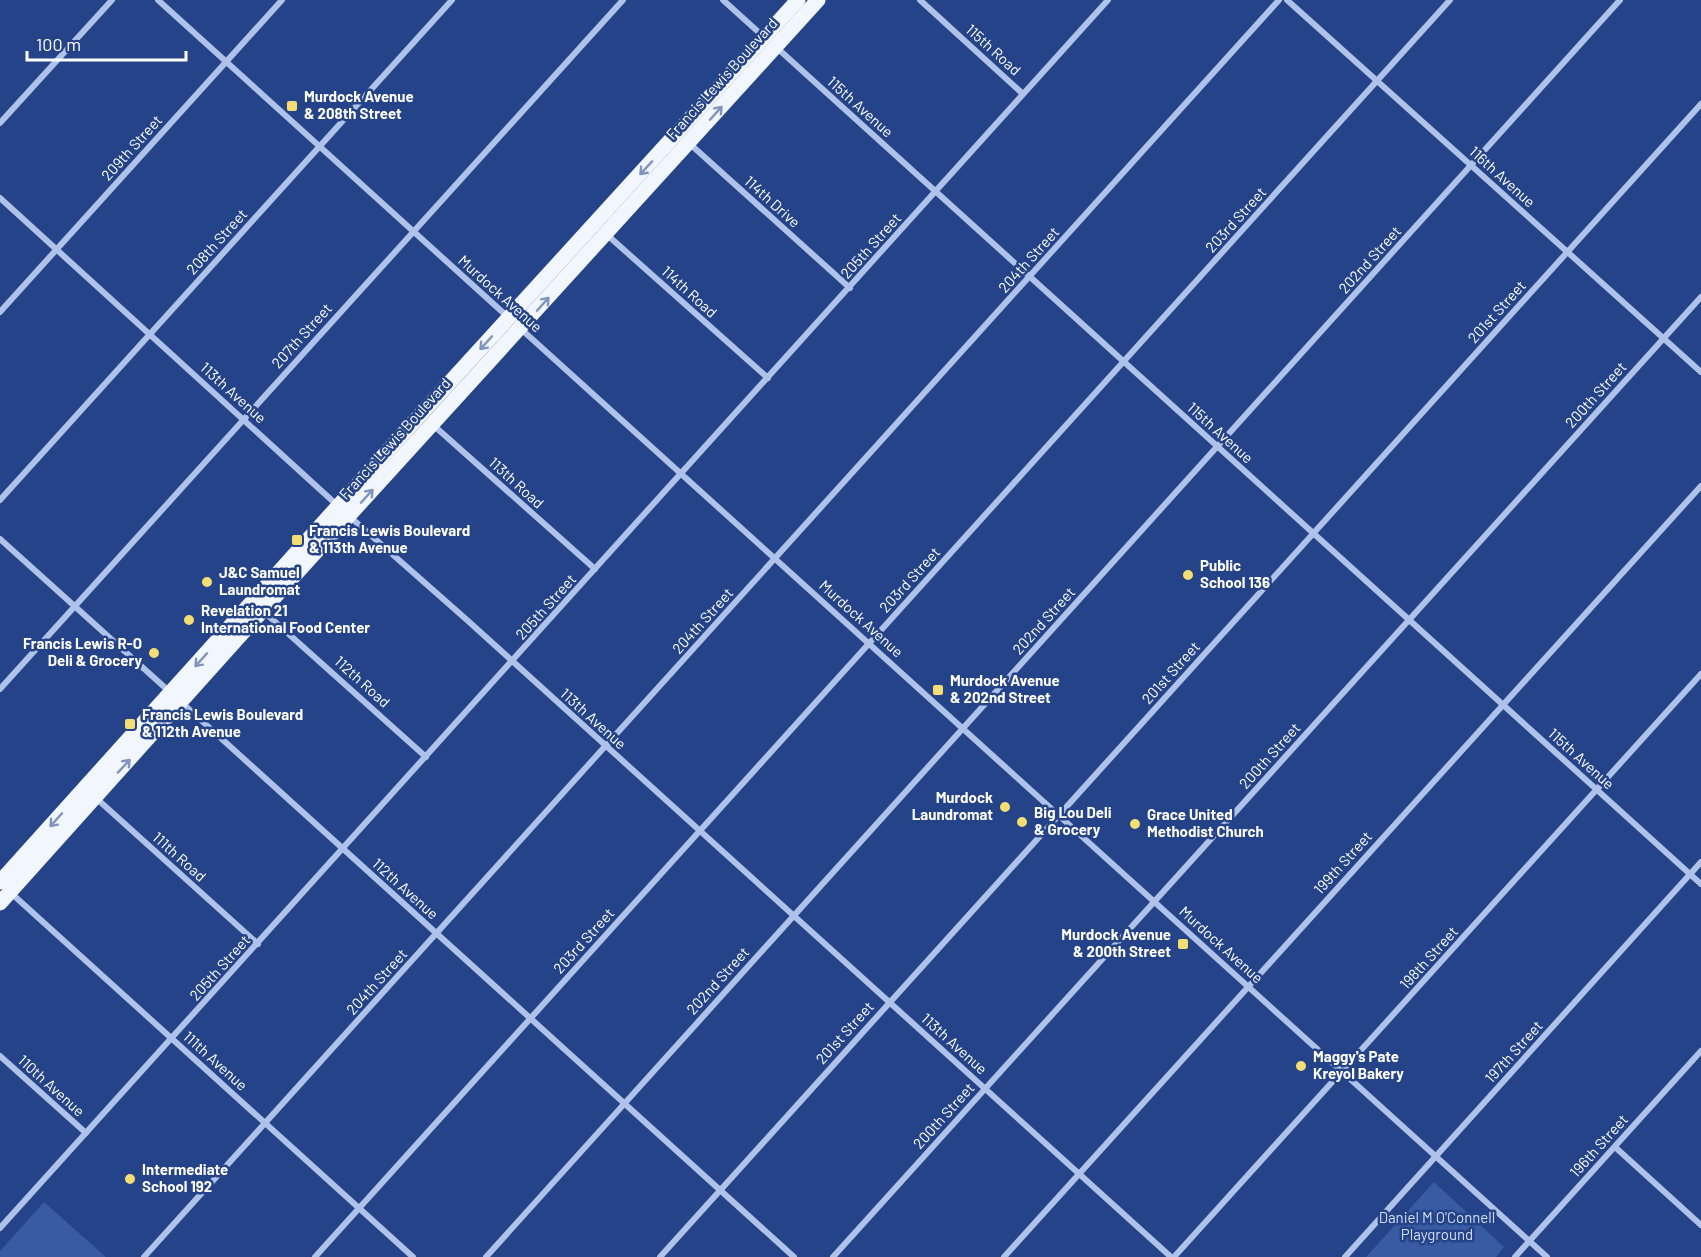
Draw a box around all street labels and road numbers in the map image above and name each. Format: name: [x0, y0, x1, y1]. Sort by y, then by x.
street label: Francis Lewis Boulevard: [662, 14, 781, 143]
street label: 115th Road: [962, 20, 1025, 79]
street label: 115th Avenue: [824, 72, 897, 141]
street label: 209th Street: [97, 111, 165, 184]
street label: 116th Avenue: [1466, 142, 1539, 211]
street label: 114th Drive: [741, 172, 804, 231]
street label: 203rd Street: [1201, 183, 1269, 256]
street label: 208th Street: [182, 205, 250, 278]
street label: 205th Street: [836, 209, 904, 282]
street label: 202nd Street: [1334, 222, 1404, 297]
street label: 204th Street: [994, 223, 1062, 296]
street label: Murdock Avenue: [455, 251, 546, 336]
street label: 114th Road: [658, 262, 721, 321]
street label: 201st Street: [1463, 276, 1529, 346]
street label: 207th Street: [267, 299, 335, 371]
street label: 113th Avenue: [197, 358, 270, 427]
street label: 200th Street: [1561, 358, 1630, 431]
street label: Francis Lewis Boulevard: [335, 374, 454, 503]
street label: 115th Avenue: [1184, 398, 1257, 467]
street label: 113th Road: [485, 453, 548, 512]
street label: 203rd Street: [875, 543, 943, 616]
street label: 205th Street: [511, 570, 579, 643]
street label: Murdock Avenue: [816, 576, 907, 661]
street label: 202nd Street: [1008, 583, 1078, 658]
street label: 204th Street: [668, 584, 736, 657]
street label: 201st Street: [1137, 637, 1203, 707]
street label: 112th Road: [331, 652, 394, 711]
street label: 113th Avenue: [557, 684, 630, 753]
street label: 200th Street: [1235, 719, 1304, 792]
street label: 115th Avenue: [1545, 724, 1618, 793]
street label: 199th Street: [1309, 827, 1375, 897]
street label: 111th Road: [149, 828, 210, 885]
street label: 112th Avenue: [369, 854, 442, 923]
street label: Murdock Avenue: [1176, 902, 1267, 987]
street label: 203rd Street: [549, 904, 617, 977]
street label: 198th Street: [1395, 922, 1461, 992]
street label: 205th Street: [185, 931, 253, 1004]
street label: 202nd Street: [682, 943, 752, 1018]
street label: 204th Street: [342, 945, 410, 1018]
street label: 201st Street: [811, 997, 877, 1067]
street label: 113th Avenue: [918, 1009, 991, 1078]
street label: 197th Street: [1481, 1016, 1546, 1086]
street label: 111th Avenue: [180, 1027, 251, 1094]
street label: 110th Avenue: [15, 1051, 89, 1120]
street label: 200th Street: [909, 1079, 978, 1152]
street label: 196th Street: [1565, 1110, 1631, 1180]

